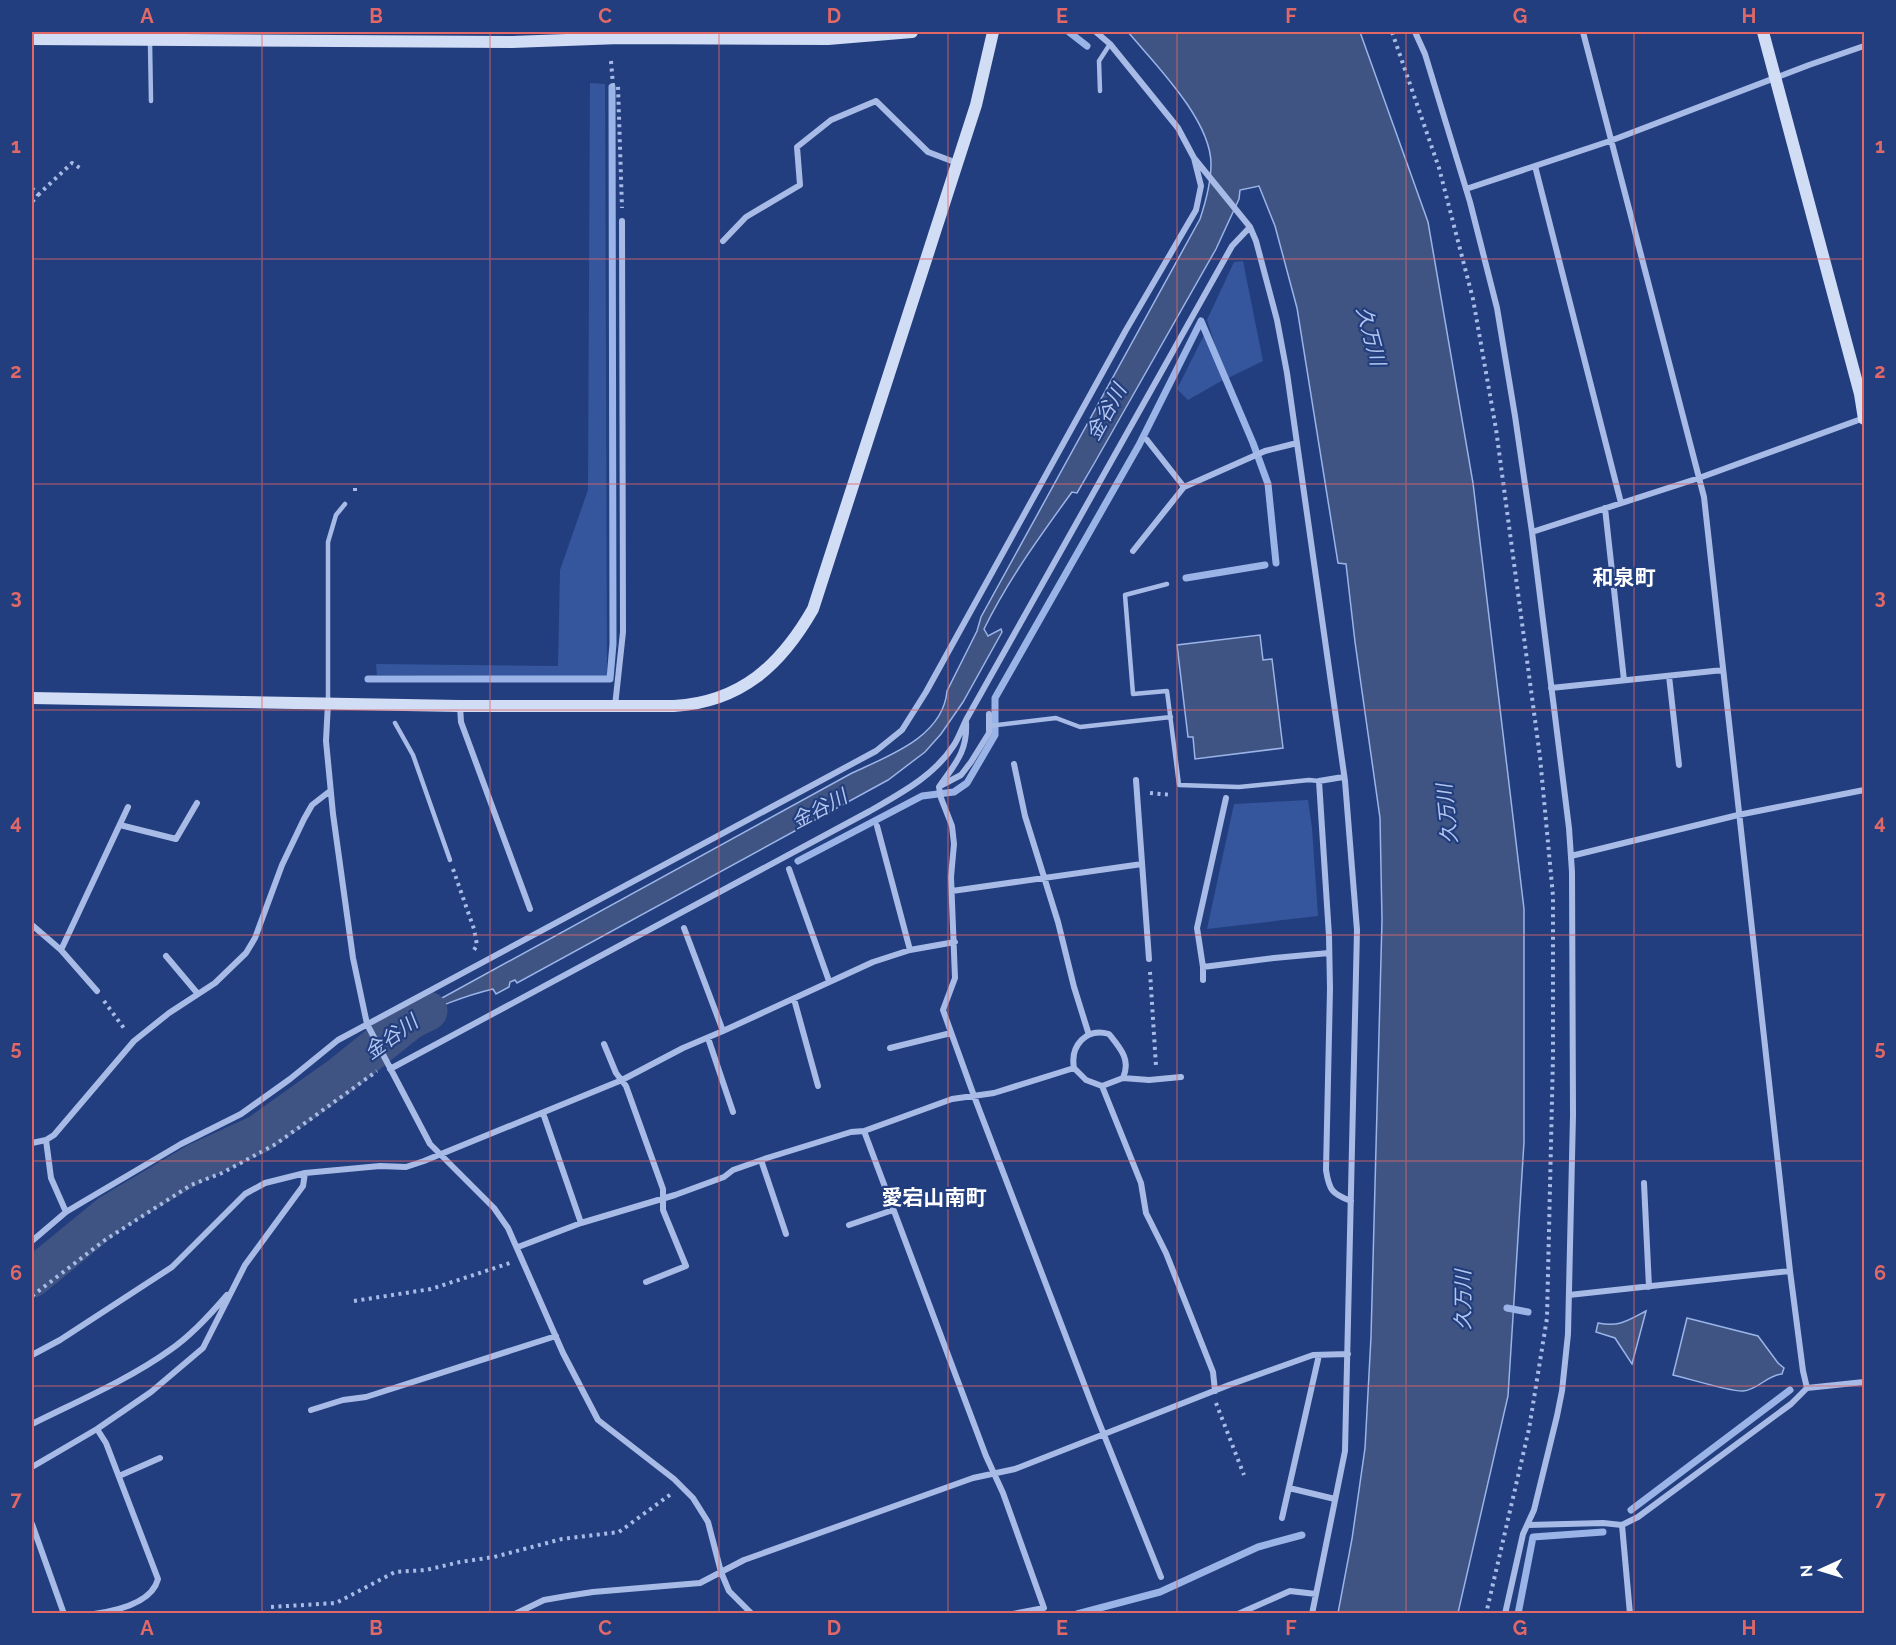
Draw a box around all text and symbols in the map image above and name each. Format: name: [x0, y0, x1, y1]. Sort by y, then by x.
text: A: [140, 4, 154, 28]
text: B: [369, 4, 383, 28]
text: C: [598, 4, 612, 28]
text: D: [827, 4, 841, 28]
text: E: [1056, 4, 1068, 28]
text: F: [1285, 4, 1297, 28]
text: G: [1513, 4, 1527, 28]
text: H: [1742, 4, 1756, 28]
text: 1: [11, 134, 21, 158]
text: 1: [1875, 134, 1885, 158]
water label: 久万川: [1352, 304, 1391, 370]
text: 2: [10, 359, 22, 383]
text: 2: [1874, 359, 1886, 383]
water label: 金谷川: [1081, 378, 1132, 444]
district label: 和泉町: [1593, 565, 1656, 590]
text: 3: [10, 585, 22, 609]
text: 3: [1874, 585, 1886, 609]
water label: 久万川: [1432, 781, 1462, 845]
water label: 金谷川: [787, 783, 853, 834]
text: 4: [10, 810, 22, 834]
text: 4: [1874, 810, 1886, 834]
water label: 金谷川: [360, 1008, 424, 1064]
text: 5: [10, 1036, 22, 1060]
text: 5: [1874, 1036, 1886, 1060]
district label: 愛宕山南町: [882, 1185, 987, 1210]
text: 6: [10, 1261, 22, 1285]
text: 6: [1874, 1261, 1886, 1285]
water label: 久万川: [1451, 1268, 1475, 1330]
text: 7: [10, 1487, 22, 1511]
text: 7: [1874, 1487, 1886, 1511]
north arrow: [1791, 1540, 1851, 1600]
text: N: [1797, 1564, 1816, 1578]
text: A: [140, 1616, 154, 1640]
text: B: [369, 1616, 383, 1640]
text: C: [598, 1616, 612, 1640]
text: D: [827, 1616, 841, 1640]
text: E: [1056, 1616, 1068, 1640]
text: F: [1285, 1616, 1297, 1640]
text: G: [1513, 1616, 1527, 1640]
text: H: [1742, 1616, 1756, 1640]

